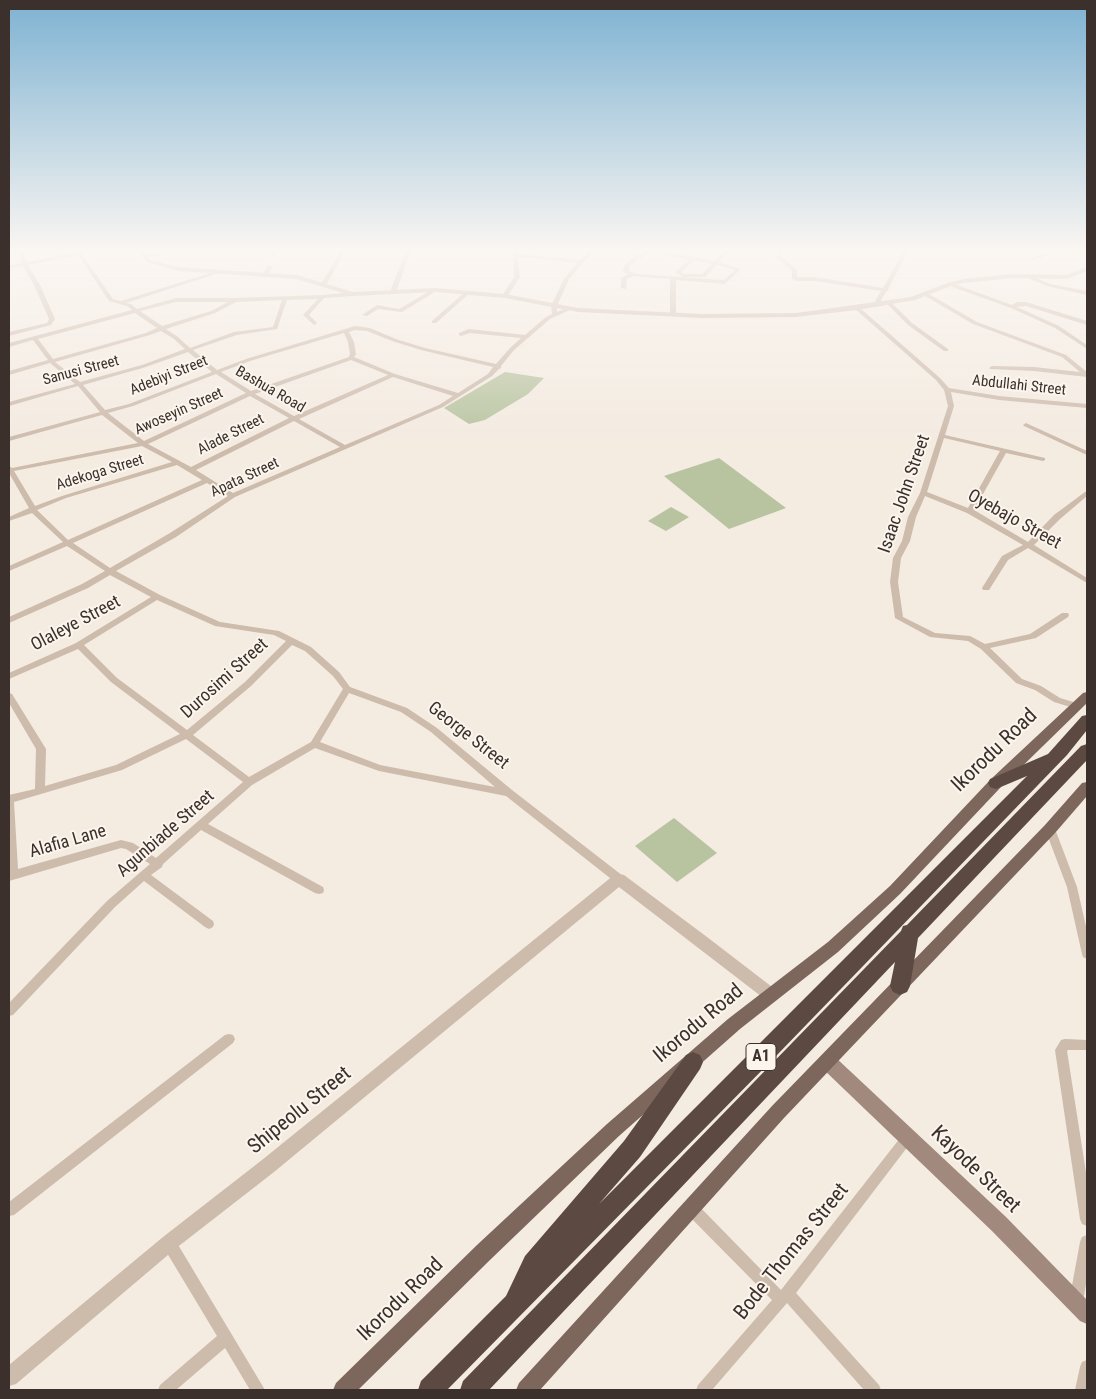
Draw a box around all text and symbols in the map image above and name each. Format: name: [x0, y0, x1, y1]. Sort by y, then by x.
street label: Sanusi Street: [41, 352, 121, 390]
street label: Adebiyi Street: [128, 352, 210, 400]
street label: Bashua Road: [232, 363, 308, 417]
street label: Abdullahi Street: [971, 372, 1067, 400]
street label: Awoseyin Street: [132, 384, 226, 440]
street label: Alade Street: [195, 411, 267, 459]
street label: Isaac John Street: [875, 432, 935, 556]
street label: Adekoga Street: [54, 451, 146, 495]
street label: Apata Street: [208, 454, 282, 502]
street label: Oyebajo Street: [963, 485, 1065, 555]
street label: Olaleye Street: [28, 591, 124, 657]
street label: Durosimi Street: [177, 634, 273, 724]
street label: George Street: [423, 698, 513, 774]
street label: Ikorodu Road: [947, 704, 1043, 798]
street label: Agunbiade Street: [113, 786, 219, 882]
street label: Alafia Lane: [27, 821, 109, 863]
street label: Ikorodu Road: [649, 979, 749, 1069]
road number: A1: [746, 1044, 776, 1070]
street label: Shipeolu Street: [243, 1062, 357, 1160]
street label: Kayode Street: [925, 1121, 1025, 1219]
street label: Bode Thomas Street: [729, 1179, 855, 1325]
street label: Ikorodu Road: [353, 1253, 449, 1347]

